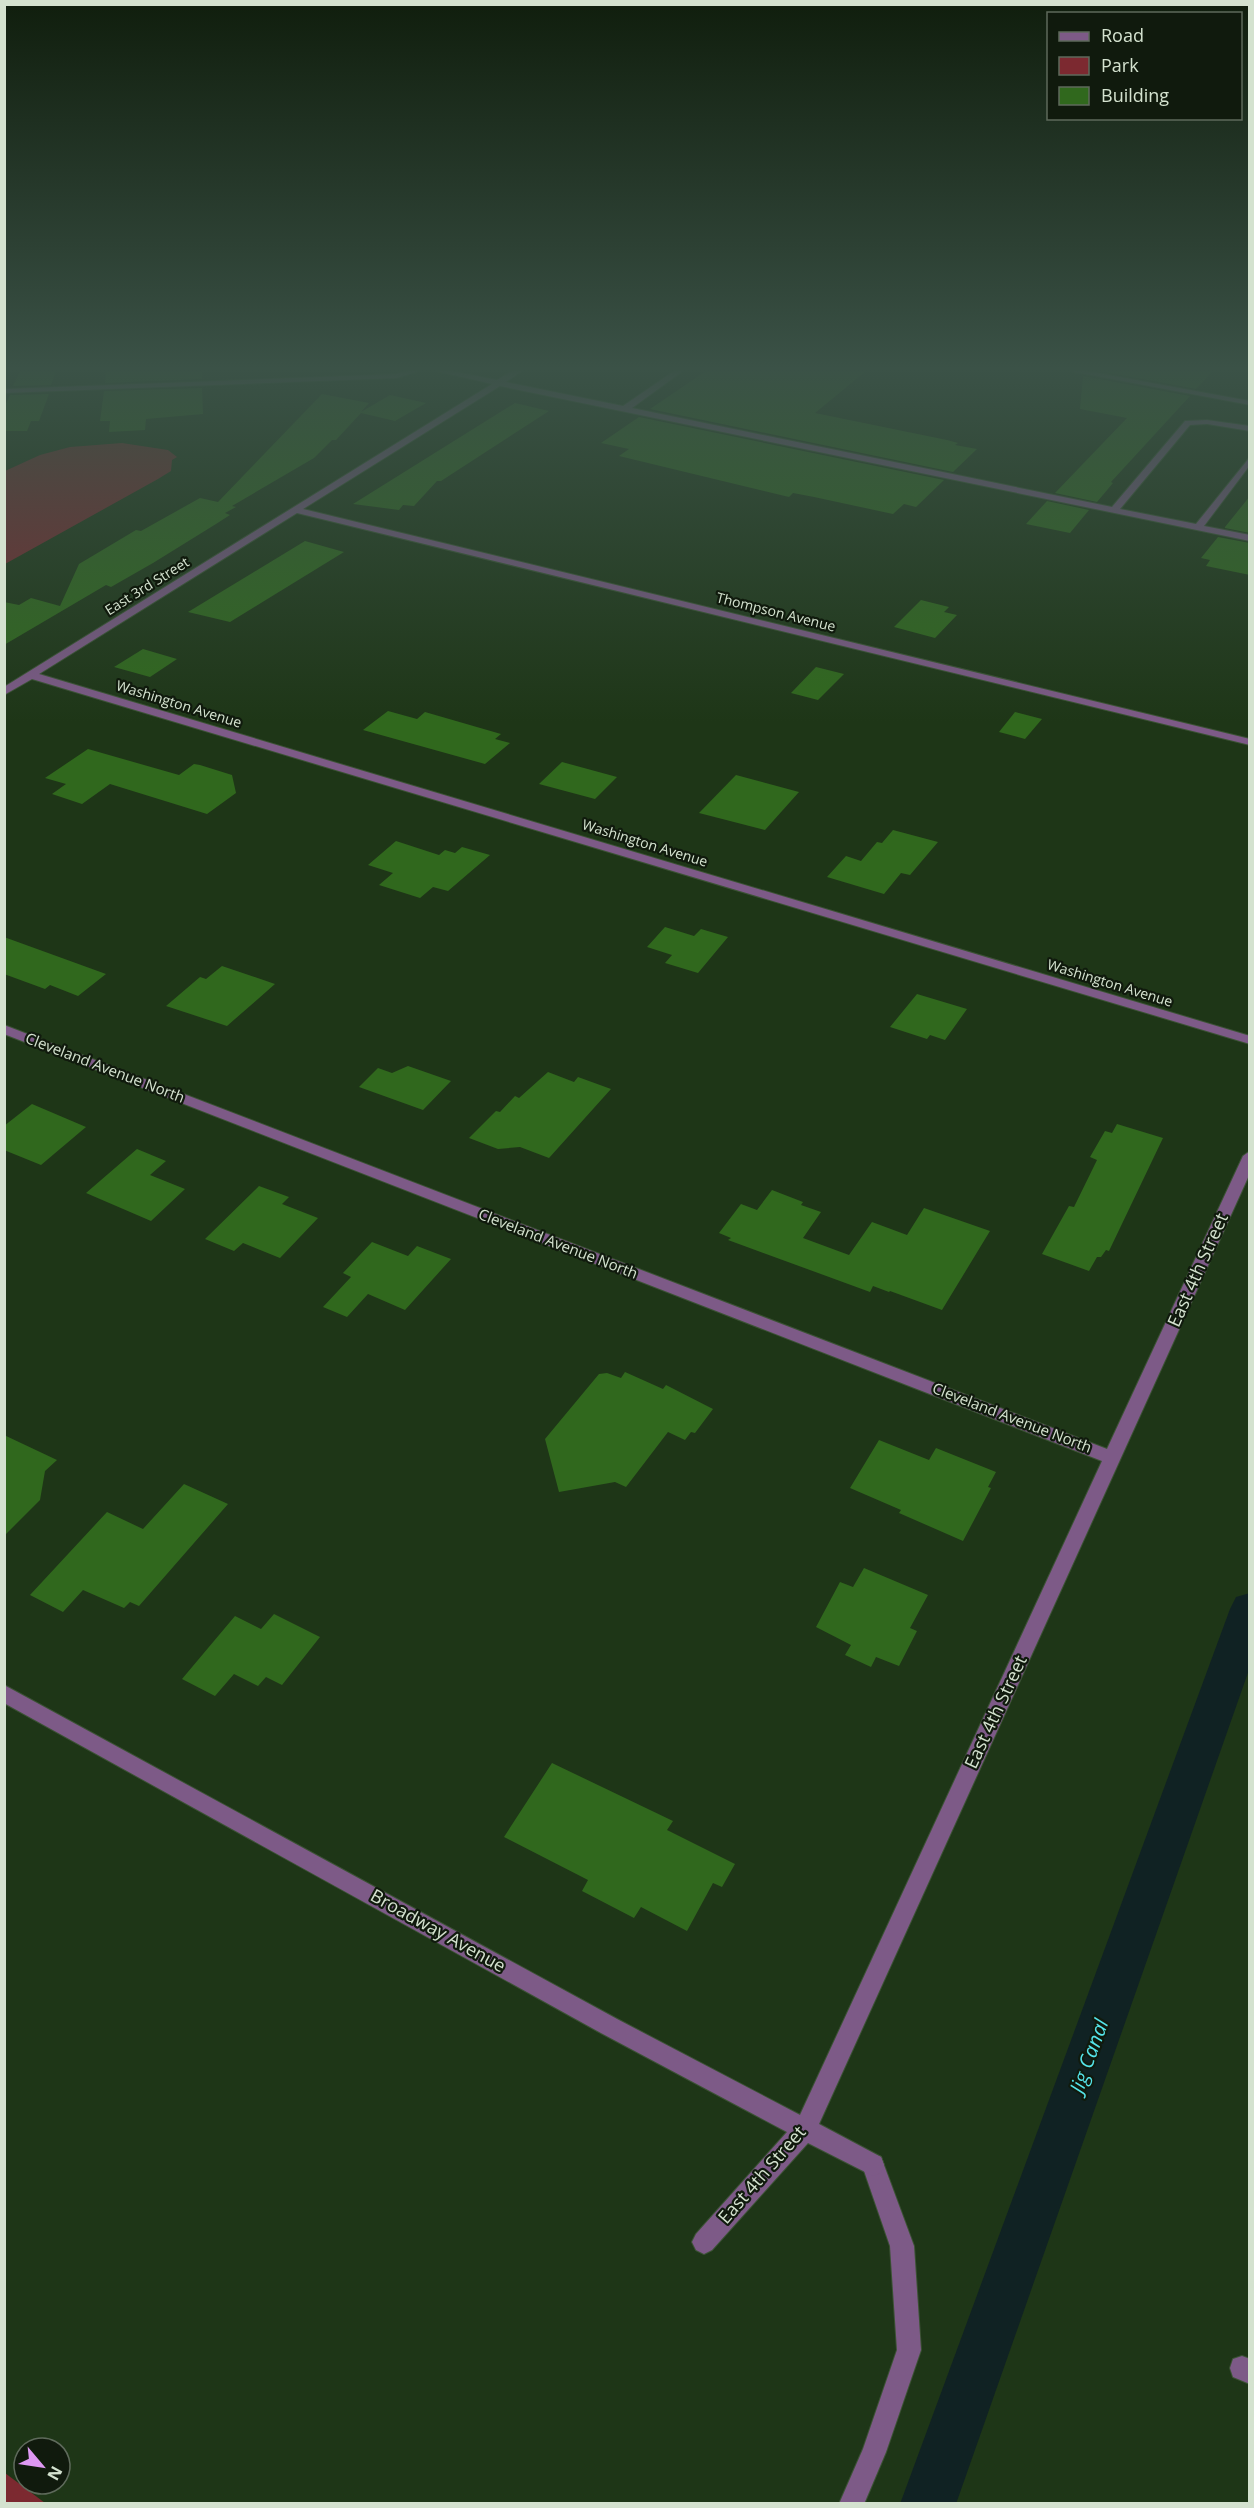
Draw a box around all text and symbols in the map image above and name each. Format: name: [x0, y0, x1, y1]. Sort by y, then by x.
legend: [1047, 12, 1242, 120]
text: Road: [1101, 23, 1144, 47]
text: Park: [1101, 53, 1139, 77]
text: Building: [1101, 83, 1169, 107]
street label: East 3rd Street: [101, 552, 192, 619]
street label: Thompson Avenue: [714, 588, 838, 636]
street label: Washington Avenue: [114, 675, 244, 732]
street label: Washington Avenue: [580, 814, 710, 871]
street label: Washington Avenue: [1045, 954, 1175, 1011]
street label: Cleveland Avenue North: [23, 1027, 188, 1107]
street label: Cleveland Avenue North: [476, 1203, 641, 1283]
street label: East 4th Street: [1161, 1209, 1233, 1330]
street label: Cleveland Avenue North: [930, 1377, 1095, 1457]
street label: East 4th Street: [958, 1651, 1032, 1772]
street label: Broadway Avenue: [367, 1883, 510, 1977]
water label: Jig Canal: [1061, 2014, 1115, 2100]
street label: East 4th Street: [712, 2120, 810, 2228]
north arrow: [12, 2436, 72, 2496]
text: N: [42, 2462, 68, 2484]

